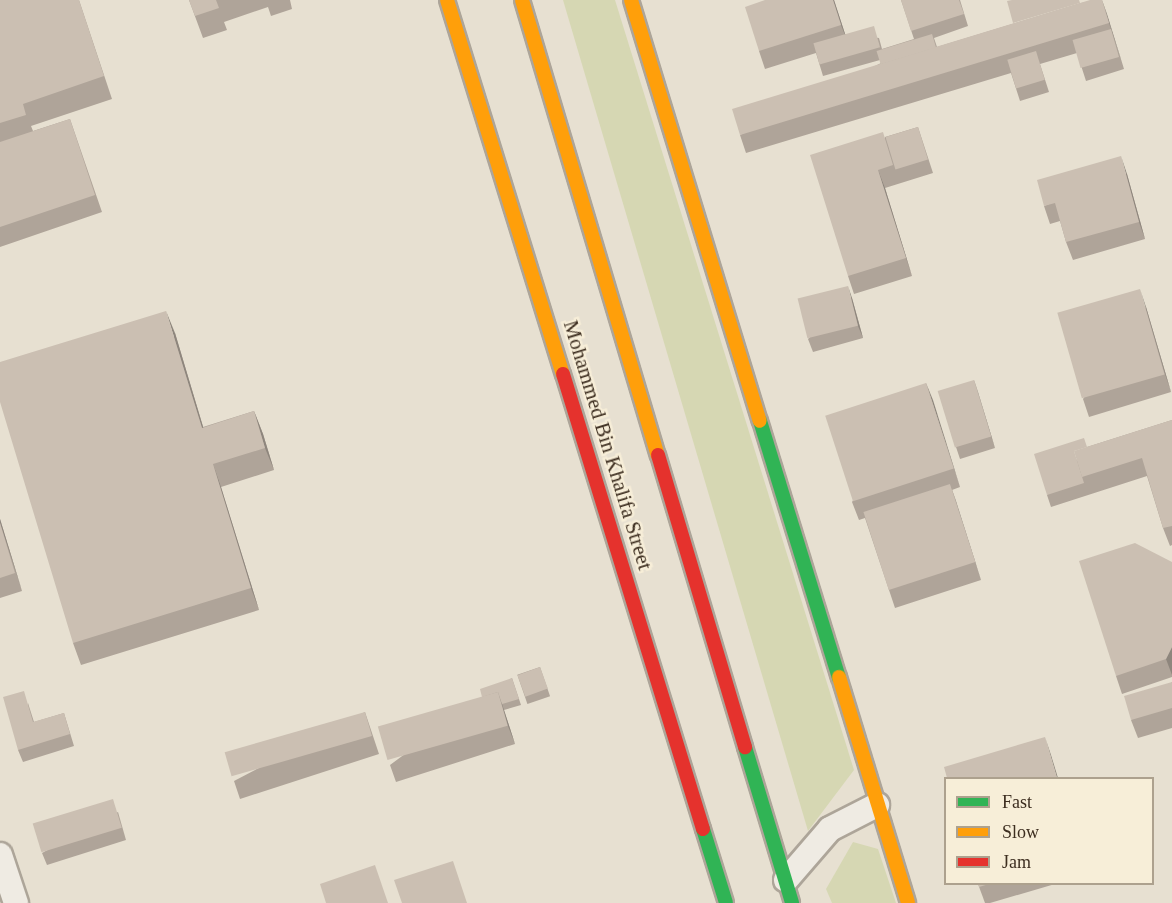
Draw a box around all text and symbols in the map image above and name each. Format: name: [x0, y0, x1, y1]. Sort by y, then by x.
street label: Mohammed Bin Khalifa Street: [558, 317, 658, 573]
legend: [944, 777, 1154, 885]
text: Fast: [1002, 792, 1032, 812]
text: Slow: [1002, 822, 1039, 842]
text: Jam: [1002, 852, 1031, 872]

